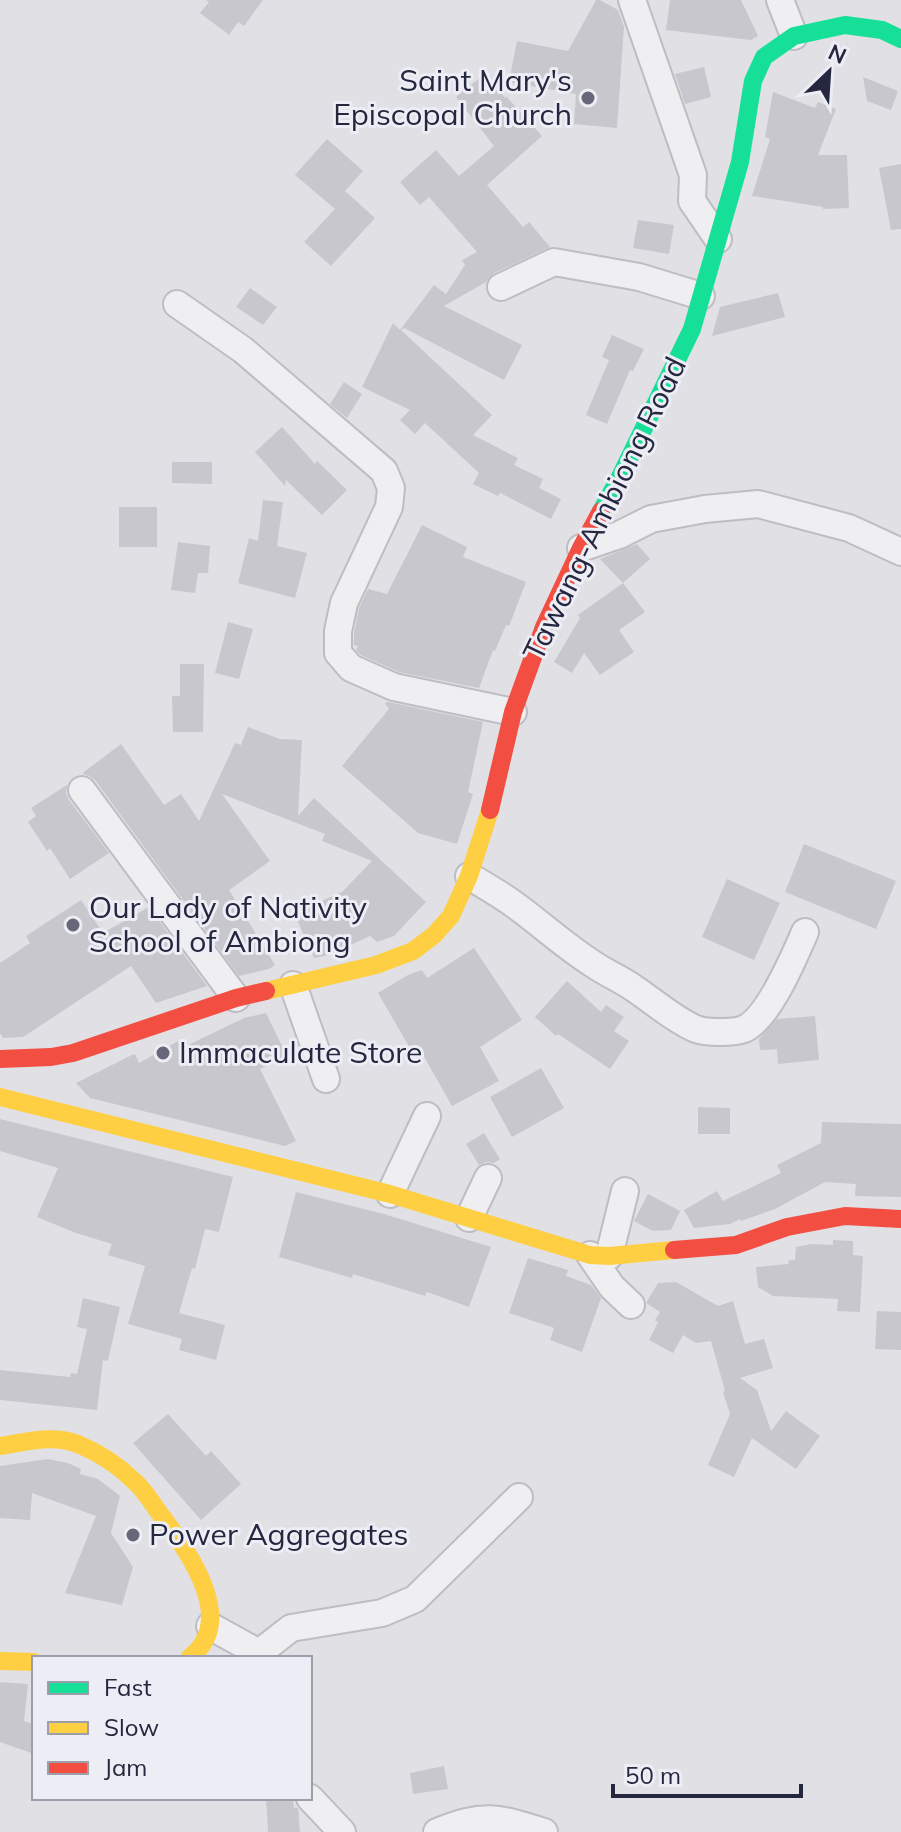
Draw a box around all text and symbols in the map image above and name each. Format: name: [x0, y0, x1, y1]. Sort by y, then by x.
north arrow: [789, 32, 869, 112]
text: N: [824, 38, 851, 70]
place label: Saint Mary's Episcopal Church: [333, 61, 572, 133]
marker: Saint Mary's Episcopal Church: [579, 89, 597, 107]
street label: Tawang-Ambiong Road: [514, 351, 694, 667]
place label: Our Lady of Nativity School of Ambiong: [89, 888, 367, 960]
marker: Our Lady of Nativity School of Ambiong: [64, 916, 82, 934]
place label: Immaculate Store: [179, 1033, 422, 1071]
marker: Immaculate Store: [154, 1044, 172, 1062]
place label: Power Aggregates: [149, 1515, 408, 1553]
marker: Power Aggregates: [124, 1526, 142, 1544]
legend: [32, 1656, 312, 1800]
text: Fast: [104, 1672, 152, 1702]
text: Slow: [104, 1712, 159, 1742]
scale bar: [613, 1748, 801, 1798]
text: Jam: [104, 1752, 147, 1782]
text: 50 m: [625, 1760, 681, 1790]

